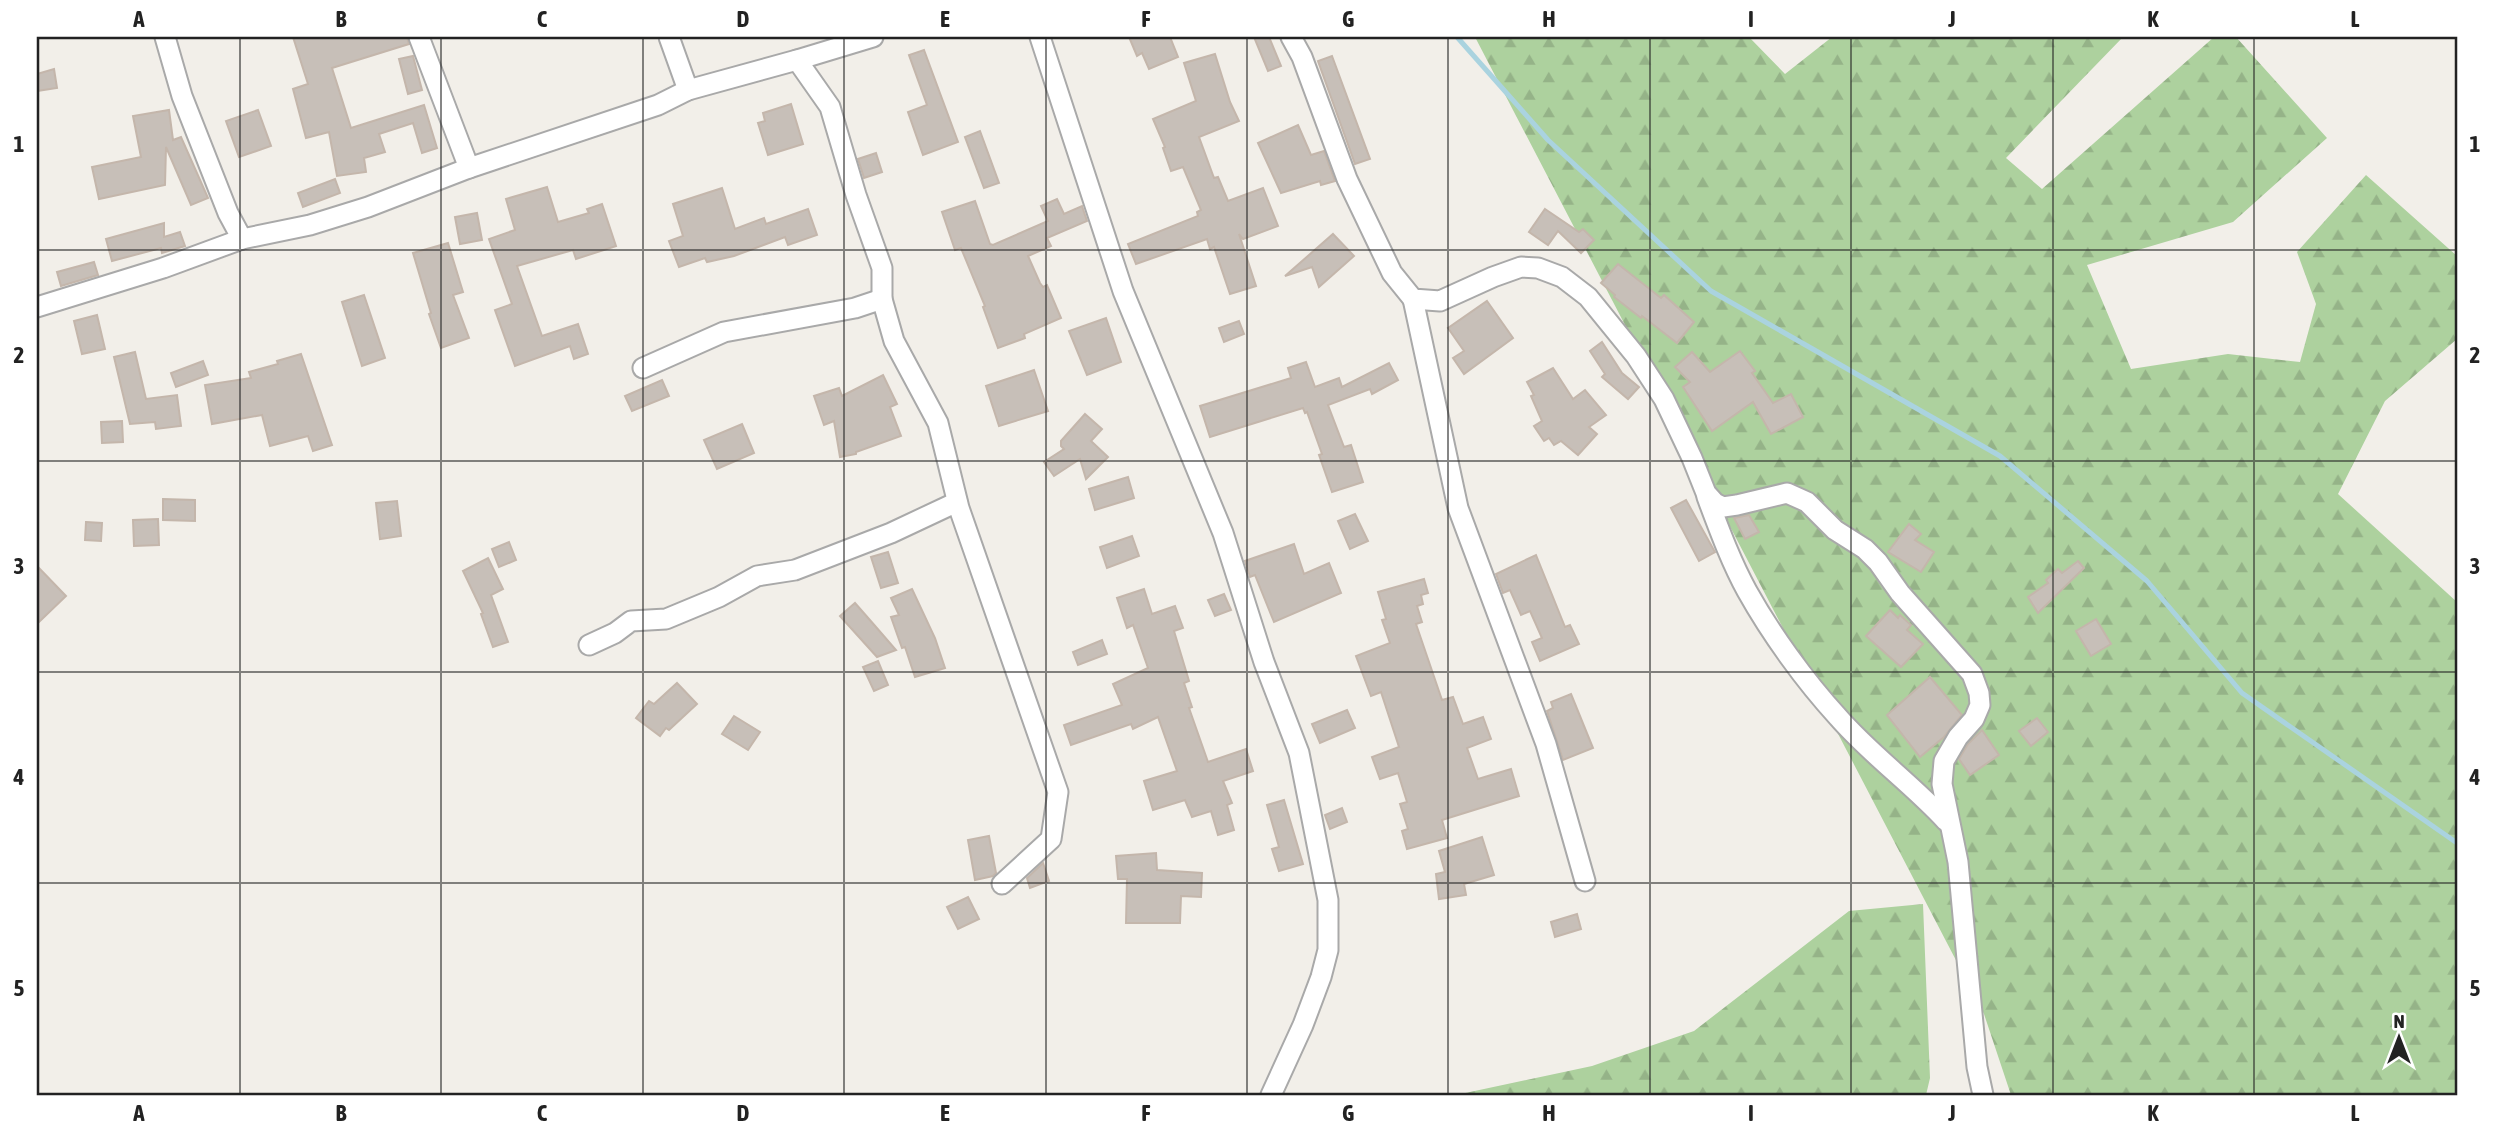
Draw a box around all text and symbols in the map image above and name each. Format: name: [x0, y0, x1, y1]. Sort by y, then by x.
text: A: [132, 6, 145, 32]
text: B: [336, 6, 347, 32]
text: C: [537, 6, 548, 32]
text: D: [737, 6, 750, 32]
text: E: [940, 6, 950, 32]
text: F: [1141, 6, 1151, 32]
text: G: [1342, 6, 1354, 32]
text: H: [1542, 6, 1556, 32]
text: I: [1748, 6, 1754, 32]
text: J: [1947, 6, 1956, 32]
text: K: [2147, 6, 2159, 32]
text: L: [2351, 6, 2360, 32]
text: 1: [14, 131, 25, 157]
text: 1: [2470, 131, 2481, 157]
text: 2: [14, 342, 24, 368]
text: 2: [2470, 342, 2480, 368]
text: 3: [14, 553, 24, 579]
text: 3: [2470, 553, 2480, 579]
text: 4: [13, 764, 25, 790]
text: 4: [2469, 764, 2481, 790]
text: 5: [14, 975, 25, 1001]
text: 5: [2470, 975, 2481, 1001]
north arrow: [2364, 1002, 2434, 1072]
text: N: [2393, 1010, 2405, 1032]
text: A: [132, 1100, 145, 1126]
text: B: [336, 1100, 347, 1126]
text: C: [537, 1100, 548, 1126]
text: D: [737, 1100, 750, 1126]
text: E: [940, 1100, 950, 1126]
text: F: [1141, 1100, 1151, 1126]
text: G: [1342, 1100, 1354, 1126]
text: H: [1542, 1100, 1556, 1126]
text: I: [1748, 1100, 1754, 1126]
text: J: [1947, 1100, 1956, 1126]
text: K: [2147, 1100, 2159, 1126]
text: L: [2351, 1100, 2360, 1126]

